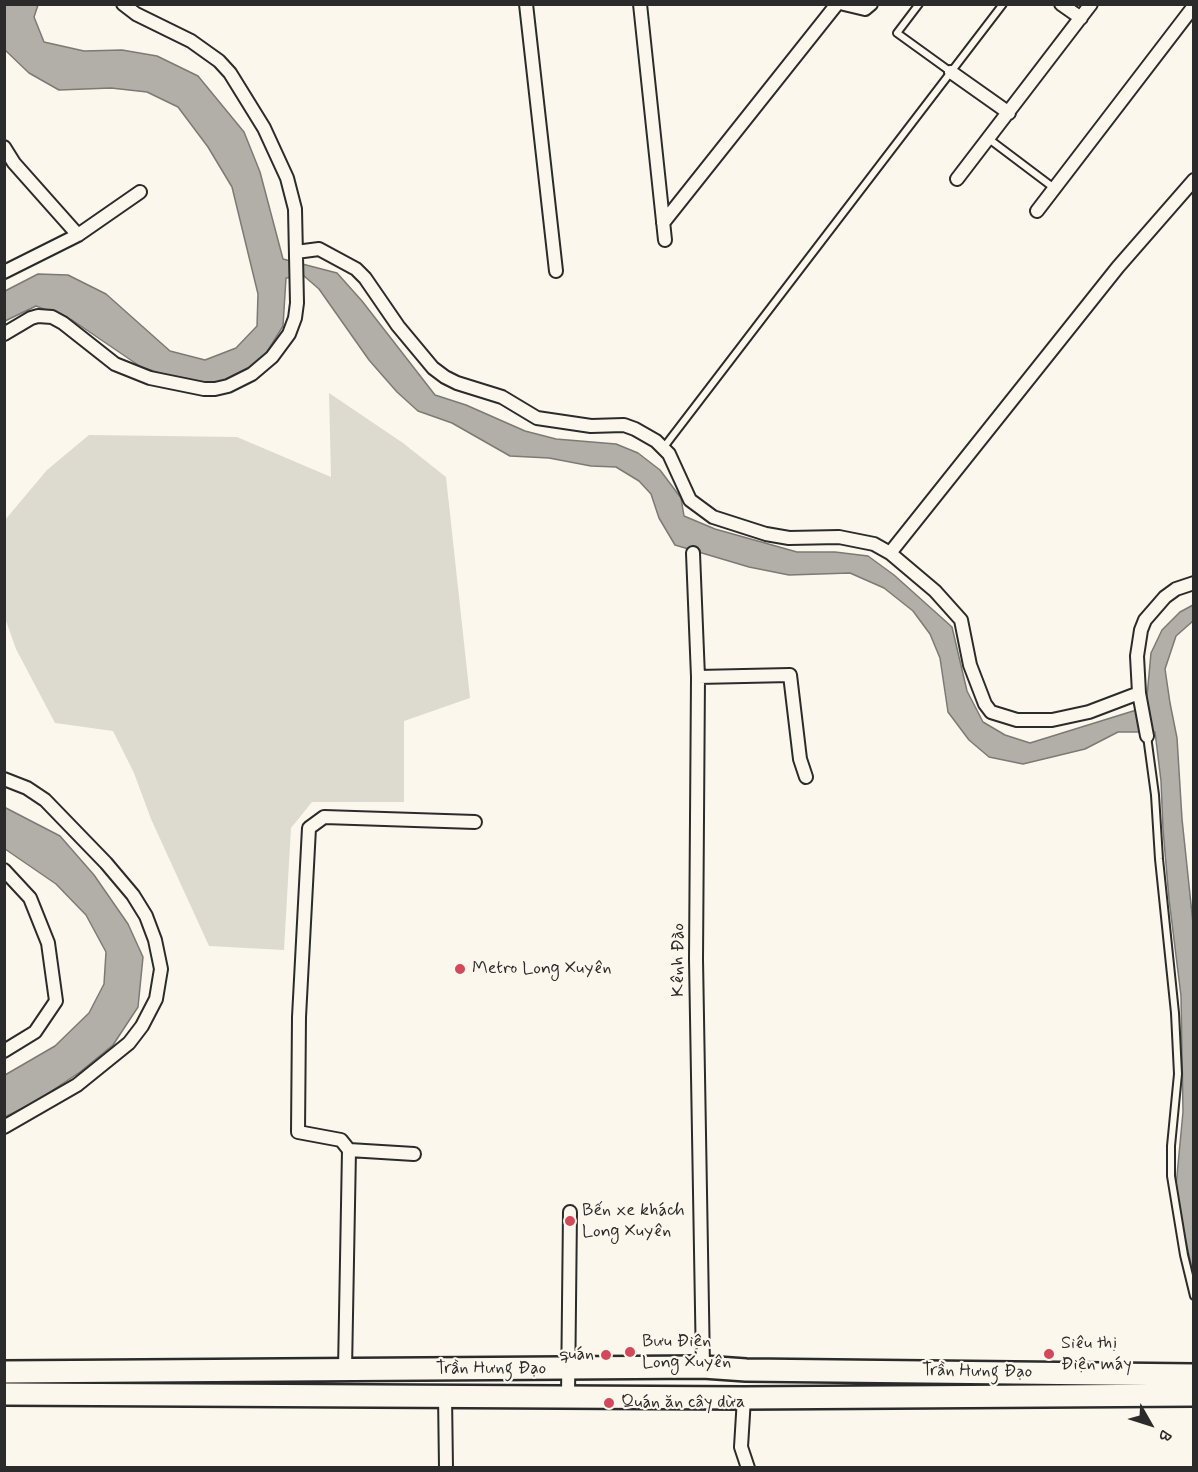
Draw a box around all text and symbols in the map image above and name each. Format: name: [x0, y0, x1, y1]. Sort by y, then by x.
street label: Kênh Đào: [668, 923, 690, 997]
place label: Metro Long Xuyên: [472, 958, 612, 980]
marker: Metro Long Xuyên: [453, 962, 467, 976]
place label: Bến xe khách Long Xuyên: [582, 1200, 685, 1242]
marker: Bến xe khách Long Xuyên: [563, 1214, 577, 1228]
place label: Bưu Điện Long Xuyên: [642, 1331, 731, 1374]
place label: Siêu thị Điện máy: [1061, 1333, 1132, 1376]
place label: quán: [560, 1344, 594, 1366]
marker: Bưu Điện Long Xuyên: [623, 1345, 637, 1359]
marker: Siêu thị Điện máy: [1042, 1347, 1056, 1361]
marker: quán: [599, 1348, 613, 1362]
street label: Trần Hưng Đạo: [436, 1358, 546, 1380]
street label: Trần Hưng Đạo: [922, 1360, 1032, 1384]
place label: Quán ăn cây dừa: [621, 1392, 745, 1414]
north arrow: [1120, 1394, 1180, 1454]
marker: Quán ăn cây dừa: [602, 1396, 616, 1410]
text: B: [1153, 1425, 1176, 1446]

